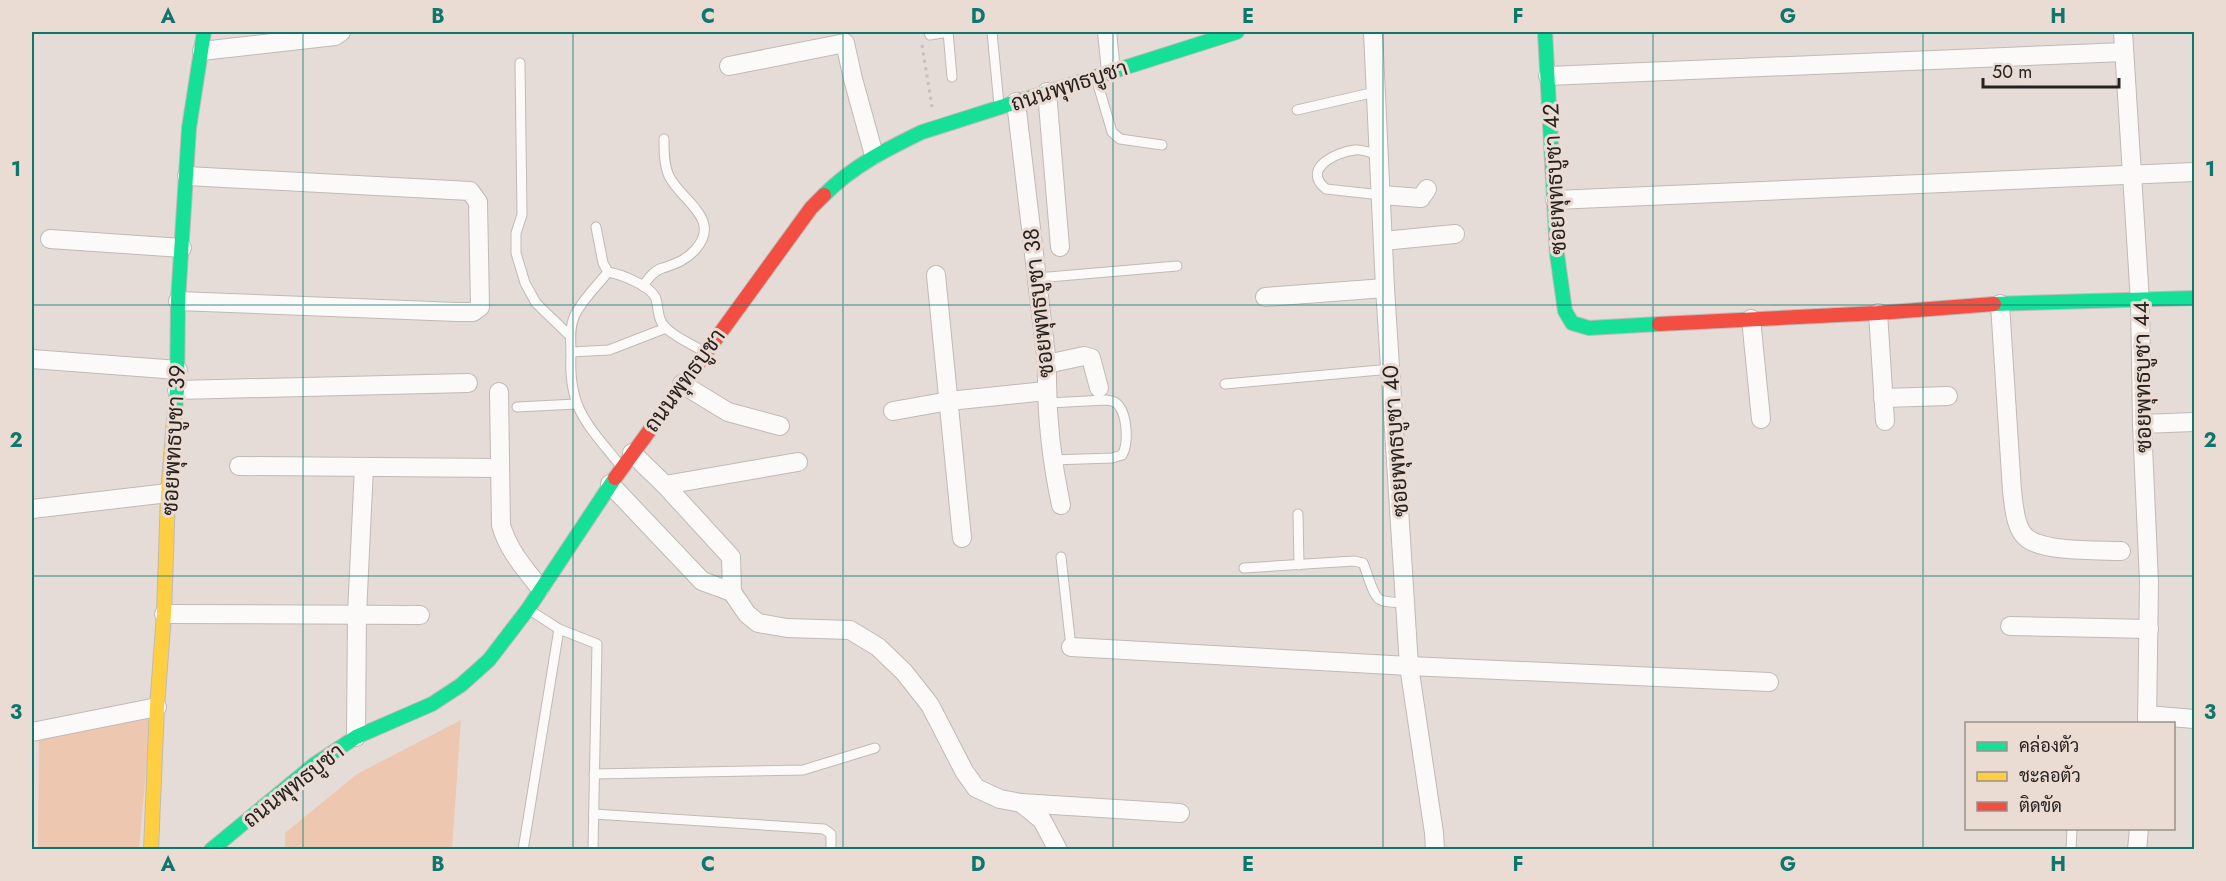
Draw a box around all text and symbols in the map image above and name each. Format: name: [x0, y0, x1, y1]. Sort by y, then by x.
text: A: [160, 2, 176, 31]
text: B: [431, 2, 445, 31]
text: C: [701, 2, 715, 31]
text: D: [971, 2, 985, 31]
text: E: [1242, 2, 1254, 31]
text: F: [1512, 2, 1524, 31]
text: G: [1780, 2, 1796, 31]
text: H: [2050, 2, 2066, 31]
street label: ถนนพุทธบูชา: [1006, 51, 1132, 119]
scale bar: [1983, 51, 2120, 89]
text: 50 m: [1992, 59, 2032, 85]
street label: ซอยพุทธบูชา 42: [1534, 103, 1574, 255]
text: 1: [11, 155, 21, 184]
text: 1: [2205, 155, 2215, 184]
street label: ซอยพุทธบูชา 38: [1014, 227, 1062, 379]
street label: ซอยพุทธบูชา 44: [2125, 301, 2159, 453]
street label: ถนนพุทธบูชา: [635, 322, 733, 438]
street label: ซอยพุทธบูชา 39: [153, 364, 193, 516]
street label: ซอยพุทธบูชา 40: [1374, 364, 1416, 518]
text: 2: [9, 426, 23, 455]
text: 2: [2203, 426, 2217, 455]
text: 3: [10, 698, 22, 727]
text: 3: [2204, 698, 2216, 727]
legend: [1965, 722, 2175, 830]
text: คล่องตัว: [2019, 733, 2079, 759]
street label: ถนนพุทธบูชา: [235, 735, 351, 835]
text: ชะลอตัว: [2019, 763, 2081, 789]
text: ติดขัด: [2019, 793, 2062, 819]
text: A: [160, 850, 176, 879]
text: B: [431, 850, 445, 879]
text: C: [701, 850, 715, 879]
text: D: [971, 850, 985, 879]
text: E: [1242, 850, 1254, 879]
text: F: [1512, 850, 1524, 879]
text: G: [1780, 850, 1796, 879]
text: H: [2050, 850, 2066, 879]

